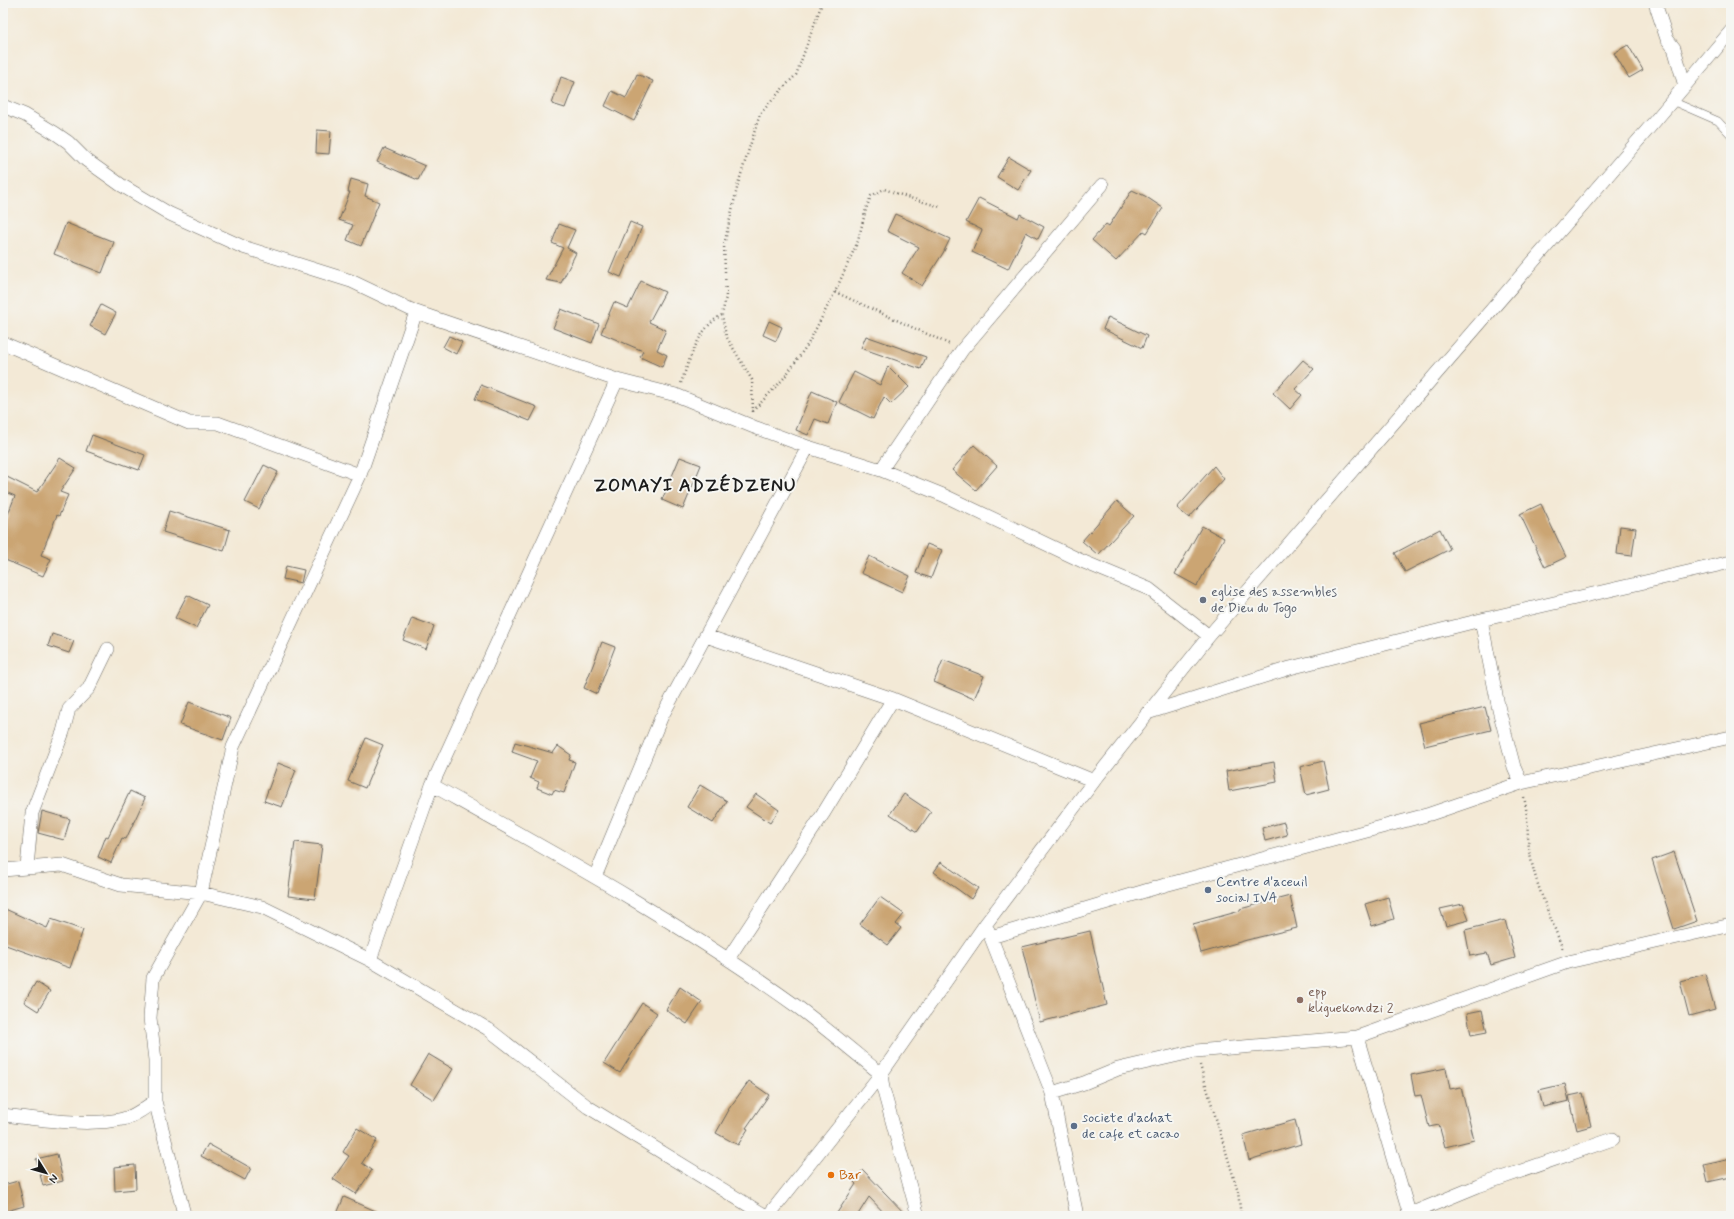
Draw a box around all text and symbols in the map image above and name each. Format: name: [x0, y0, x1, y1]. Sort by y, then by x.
district label: ZOMAYI ADZÉDZENU: [593, 473, 797, 498]
place label: eglise des assembles de Dieu du Togo: [1211, 583, 1338, 618]
marker: eglise des assembles de Dieu du Togo: [1198, 595, 1208, 605]
place label: Centre d'aceuil social IVA: [1216, 873, 1308, 907]
marker: Centre d'aceuil social IVA: [1203, 885, 1213, 895]
place label: epp kliguekondzi 2: [1308, 983, 1394, 1017]
marker: epp kliguekondzi 2: [1295, 995, 1305, 1005]
place label: societe d'achat de cafe et cacao: [1082, 1109, 1179, 1143]
marker: societe d'achat de cafe et cacao: [1069, 1121, 1079, 1131]
north arrow: [26, 1153, 66, 1193]
place label: Bar: [839, 1166, 861, 1184]
marker: Bar: [826, 1170, 836, 1180]
text: N: [45, 1171, 61, 1186]

